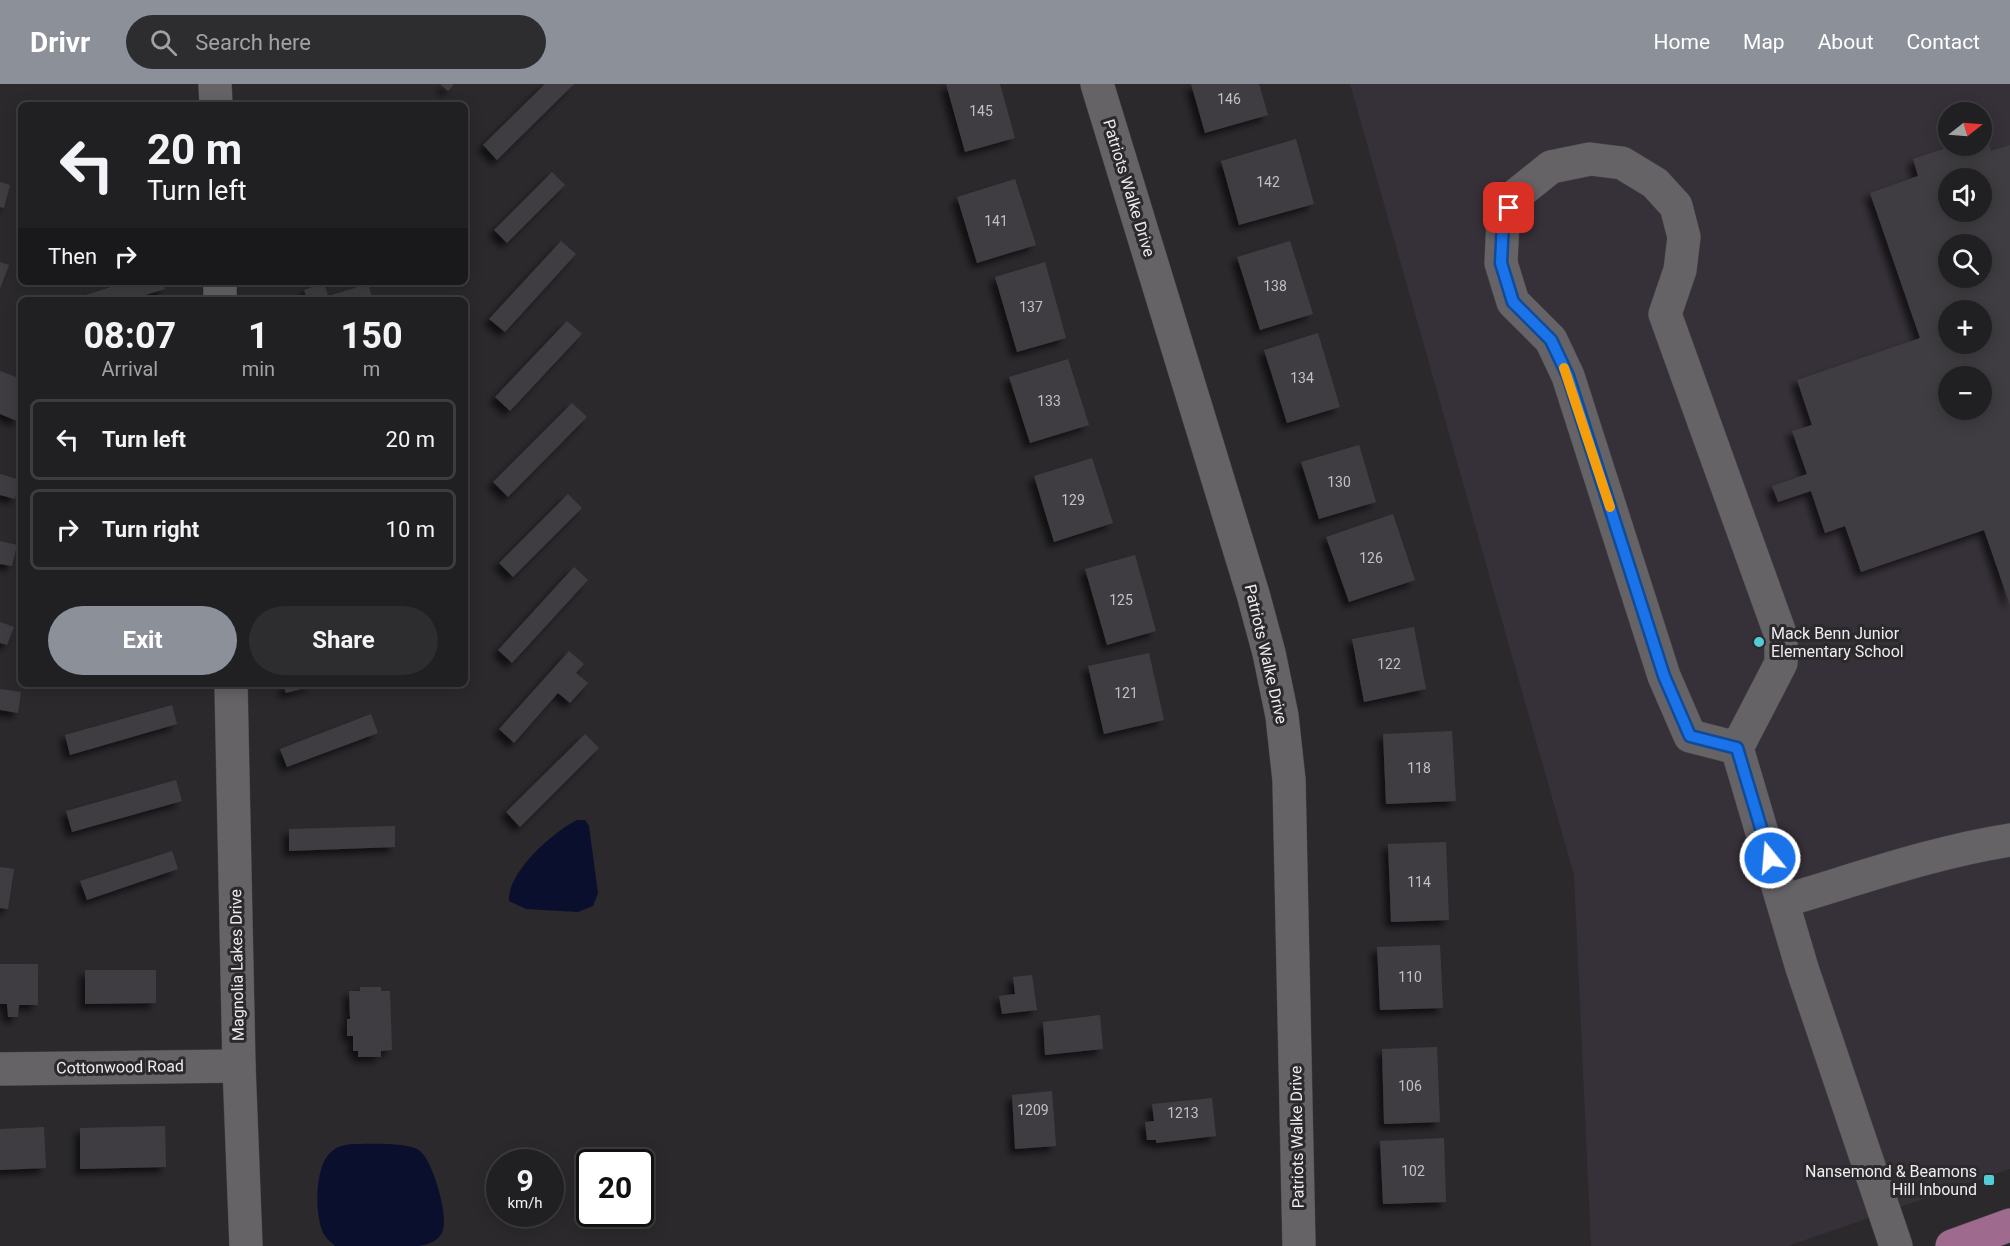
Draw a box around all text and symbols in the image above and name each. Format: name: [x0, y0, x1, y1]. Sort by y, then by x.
search box: [126, 15, 546, 69]
text: Drivr: [30, 26, 90, 59]
icon: search: [147, 26, 180, 59]
text: Search here: [195, 30, 311, 55]
text: Home: [1654, 30, 1710, 54]
text: Map: [1743, 30, 1785, 54]
text: About: [1818, 30, 1874, 54]
text: Contact: [1907, 30, 1980, 54]
house number: 146: [1217, 91, 1241, 107]
north arrow: [1938, 102, 1992, 156]
map controls: [1938, 102, 1992, 420]
house number: 145: [969, 103, 993, 119]
street label: Patriots Walke Drive: [1099, 117, 1159, 259]
text: 20 m: [147, 125, 242, 174]
icon: left: [48, 126, 126, 204]
button: sound: [1938, 168, 1992, 222]
house number: 142: [1256, 174, 1280, 190]
text: Turn left: [147, 175, 247, 207]
pin: [1483, 182, 1534, 233]
icon: arrive: [1492, 191, 1525, 224]
house number: 141: [984, 213, 1008, 229]
button: search: [1938, 234, 1992, 288]
icon: right: [109, 240, 142, 273]
text: Then: [48, 244, 97, 269]
house number: 138: [1263, 278, 1287, 294]
house number: 137: [1019, 299, 1043, 315]
button: +: [1938, 300, 1992, 354]
text: 08:07: [83, 315, 176, 357]
text: 1: [248, 315, 269, 357]
text: 150: [341, 315, 403, 357]
text: Arrival: [101, 357, 158, 381]
text: min: [242, 357, 275, 381]
text: m: [363, 357, 380, 381]
button: −: [1938, 366, 1992, 420]
house number: 134: [1290, 370, 1314, 386]
house number: 133: [1037, 393, 1061, 409]
icon: left: [51, 423, 84, 456]
text: Turn left: [102, 427, 186, 452]
text: 20 m: [386, 427, 435, 452]
house number: 130: [1327, 474, 1351, 490]
house number: 129: [1061, 492, 1085, 508]
icon: right: [51, 513, 84, 546]
text: Turn right: [102, 517, 199, 542]
text: 10 m: [386, 517, 435, 542]
house number: 126: [1359, 550, 1383, 566]
street label: Patriots Walke Drive: [1241, 582, 1291, 726]
house number: 125: [1109, 592, 1133, 608]
button: Exit: [48, 606, 237, 675]
button: Share: [249, 606, 438, 675]
place label: Mack Benn Junior Elementary School: [1771, 624, 1904, 661]
marker: Mack Benn Junior Elementary School: [1752, 635, 1766, 649]
house number: 122: [1377, 656, 1401, 672]
house number: 121: [1114, 685, 1138, 701]
house number: 118: [1407, 760, 1431, 776]
position arrow: [1738, 826, 1802, 890]
house number: 114: [1407, 874, 1431, 890]
street label: Magnolia Lakes Drive: [226, 889, 248, 1041]
house number: 110: [1398, 969, 1422, 985]
street label: Cottonwood Road: [56, 1056, 184, 1078]
street label: Patriots Walke Drive: [1286, 1065, 1308, 1209]
house number: 106: [1398, 1078, 1422, 1094]
house number: 1209: [1017, 1102, 1049, 1118]
house number: 1213: [1167, 1105, 1199, 1121]
speed limit sign: 20: [576, 1149, 654, 1227]
place label: Nansemond & Beamons Hill Inbound: [1805, 1162, 1977, 1199]
text: 9: [516, 1163, 534, 1198]
house number: 102: [1401, 1163, 1425, 1179]
marker: Nansemond & Beamons Hill Inbound: [1982, 1173, 1996, 1187]
text: km/h: [507, 1194, 543, 1212]

